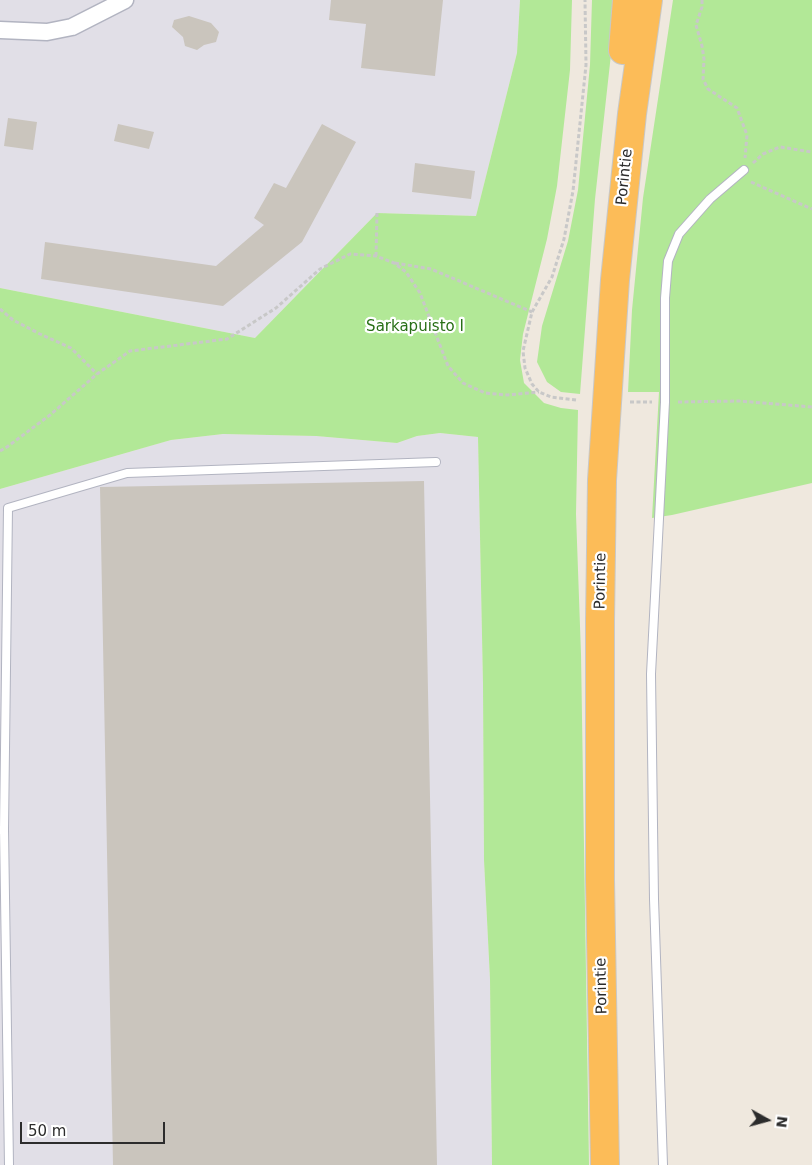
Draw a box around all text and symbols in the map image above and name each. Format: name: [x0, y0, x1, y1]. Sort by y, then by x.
street label: Porintie: [613, 148, 637, 206]
park label: Sarkapuisto I: [366, 318, 464, 336]
street label: Porintie: [592, 552, 610, 610]
street label: Porintie: [593, 957, 611, 1015]
north arrow: [742, 1095, 792, 1145]
scale bar: [22, 1112, 168, 1144]
text: N: [773, 1115, 791, 1129]
text: 50 m: [28, 1122, 66, 1140]

